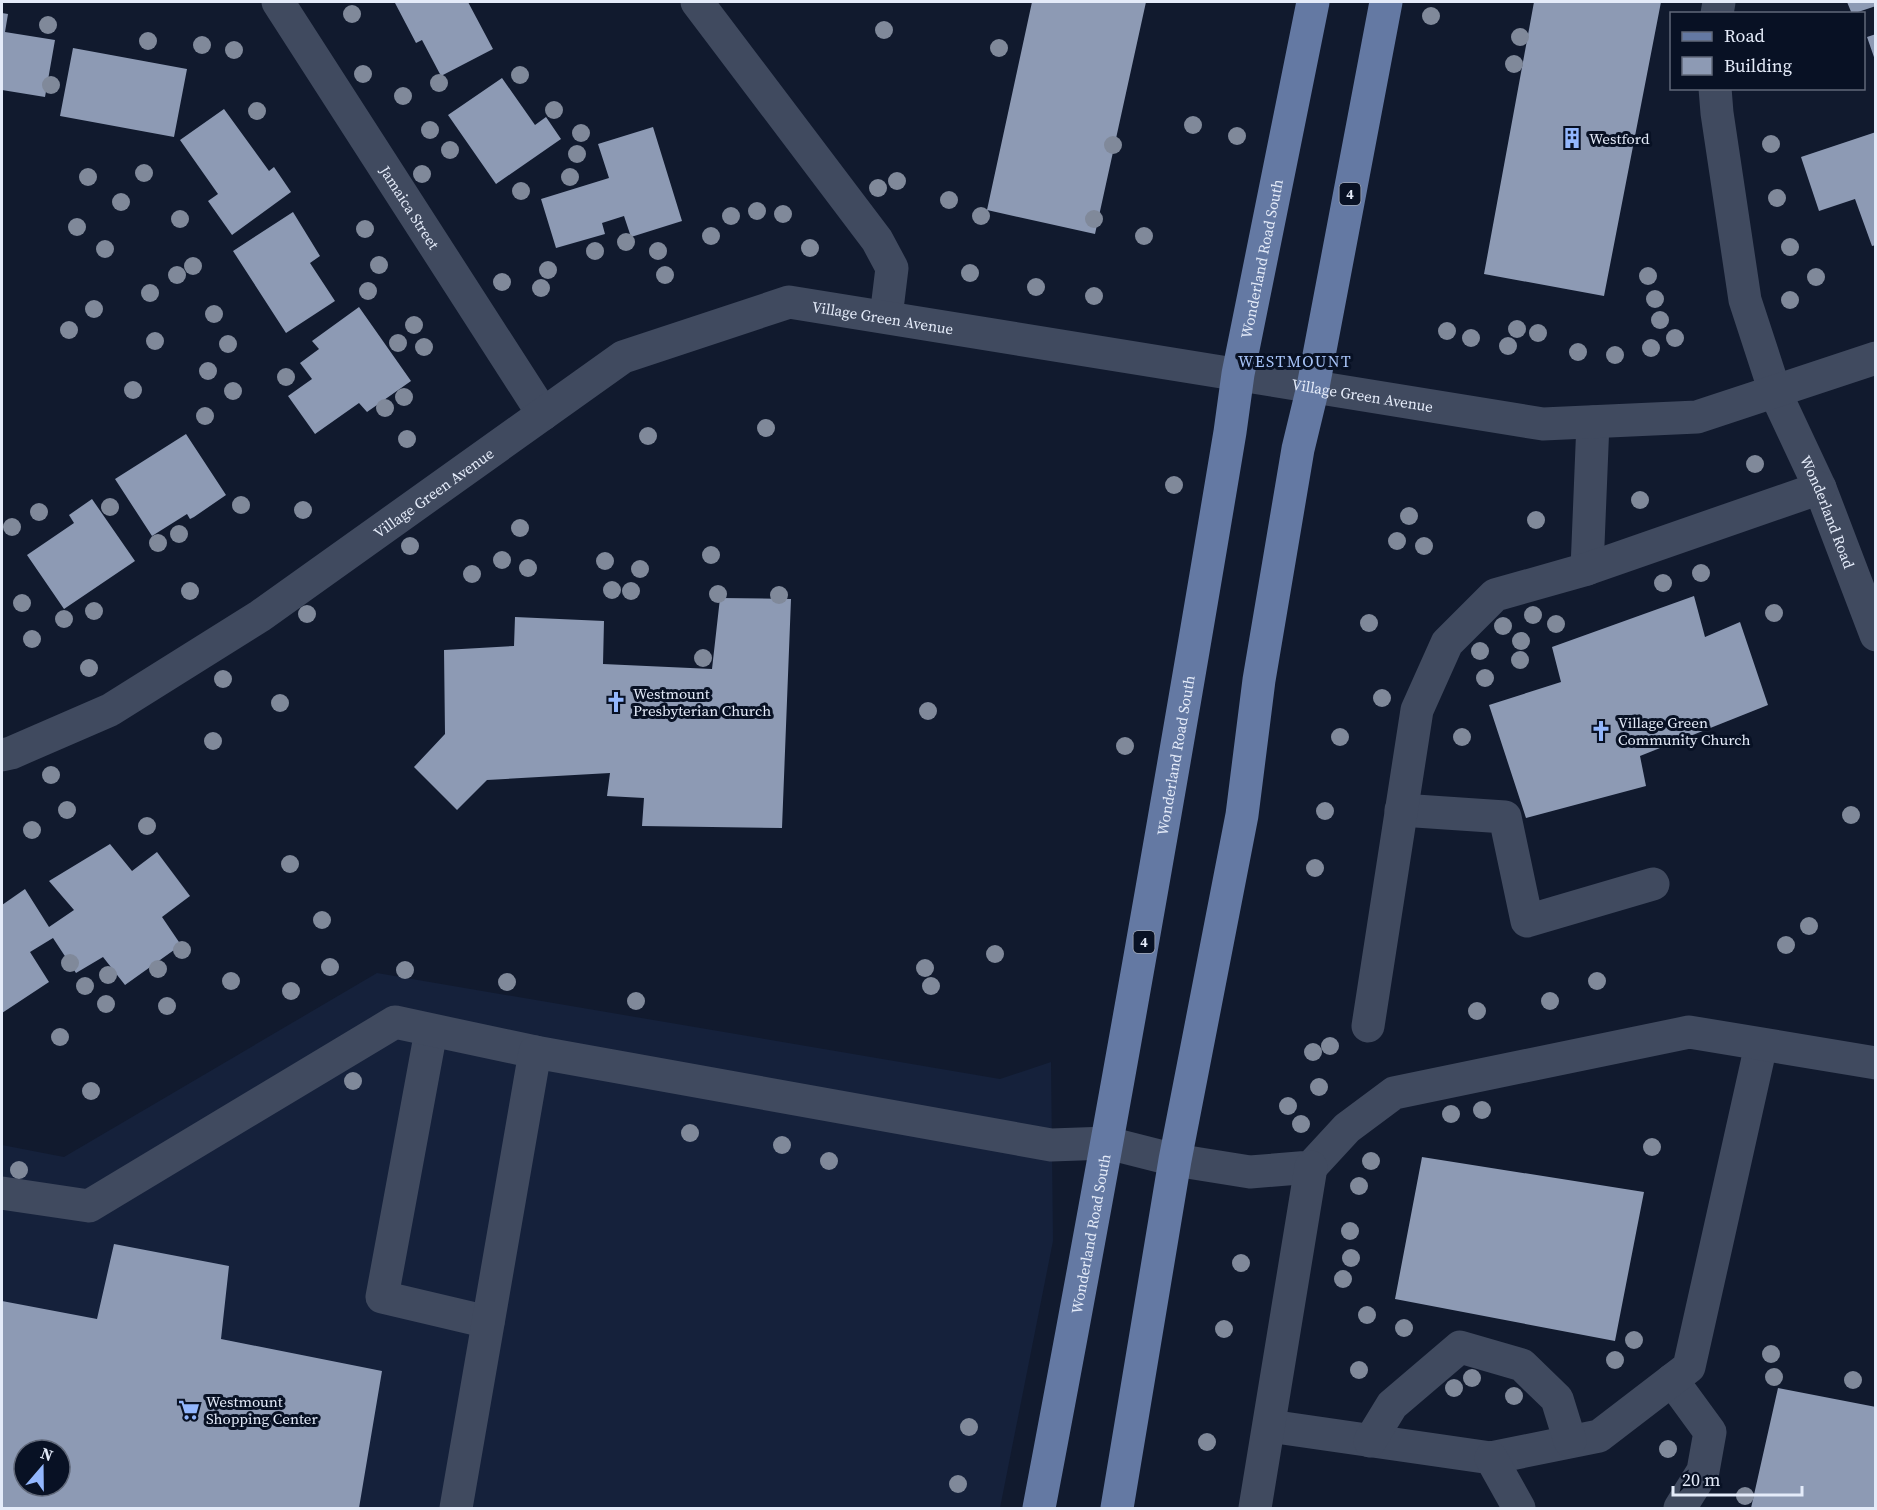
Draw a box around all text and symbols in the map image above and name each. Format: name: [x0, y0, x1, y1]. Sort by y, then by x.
legend: [1670, 12, 1865, 90]
text: Road: [1724, 23, 1765, 48]
text: Building: [1724, 53, 1792, 78]
building icon: Westford: [1560, 126, 1584, 150]
place label: Westford: [1589, 128, 1650, 149]
street label: Jamaica Street: [375, 160, 445, 253]
street label: Wonderland Road South: [1235, 177, 1288, 340]
road number: 4: [1340, 183, 1360, 205]
street label: Village Green Avenue: [811, 295, 955, 339]
district label: WESTMOUNT: [1238, 350, 1352, 372]
street label: Village Green Avenue: [1290, 373, 1435, 417]
street label: Village Green Avenue: [369, 442, 498, 542]
street label: Wonderland Road: [1796, 452, 1860, 572]
street label: Wonderland Road South: [1151, 674, 1199, 837]
place label: Westmount Presbyterian Church: [633, 683, 771, 721]
church icon: Westmount Presbyterian Church: [604, 690, 628, 714]
place label: Village Green Community Church: [1618, 712, 1751, 750]
church icon: Village Green Community Church: [1589, 719, 1613, 743]
road number: 4: [1134, 931, 1154, 953]
street label: Wonderland Road South: [1065, 1152, 1115, 1315]
place label: Westmount Shopping Center: [206, 1391, 318, 1429]
supermarket icon: Westmount Shopping Center: [177, 1398, 201, 1422]
north arrow: [12, 1438, 72, 1498]
text: N: [38, 1442, 57, 1466]
scale bar: [1673, 1459, 1802, 1497]
text: 20 m: [1682, 1467, 1720, 1492]

